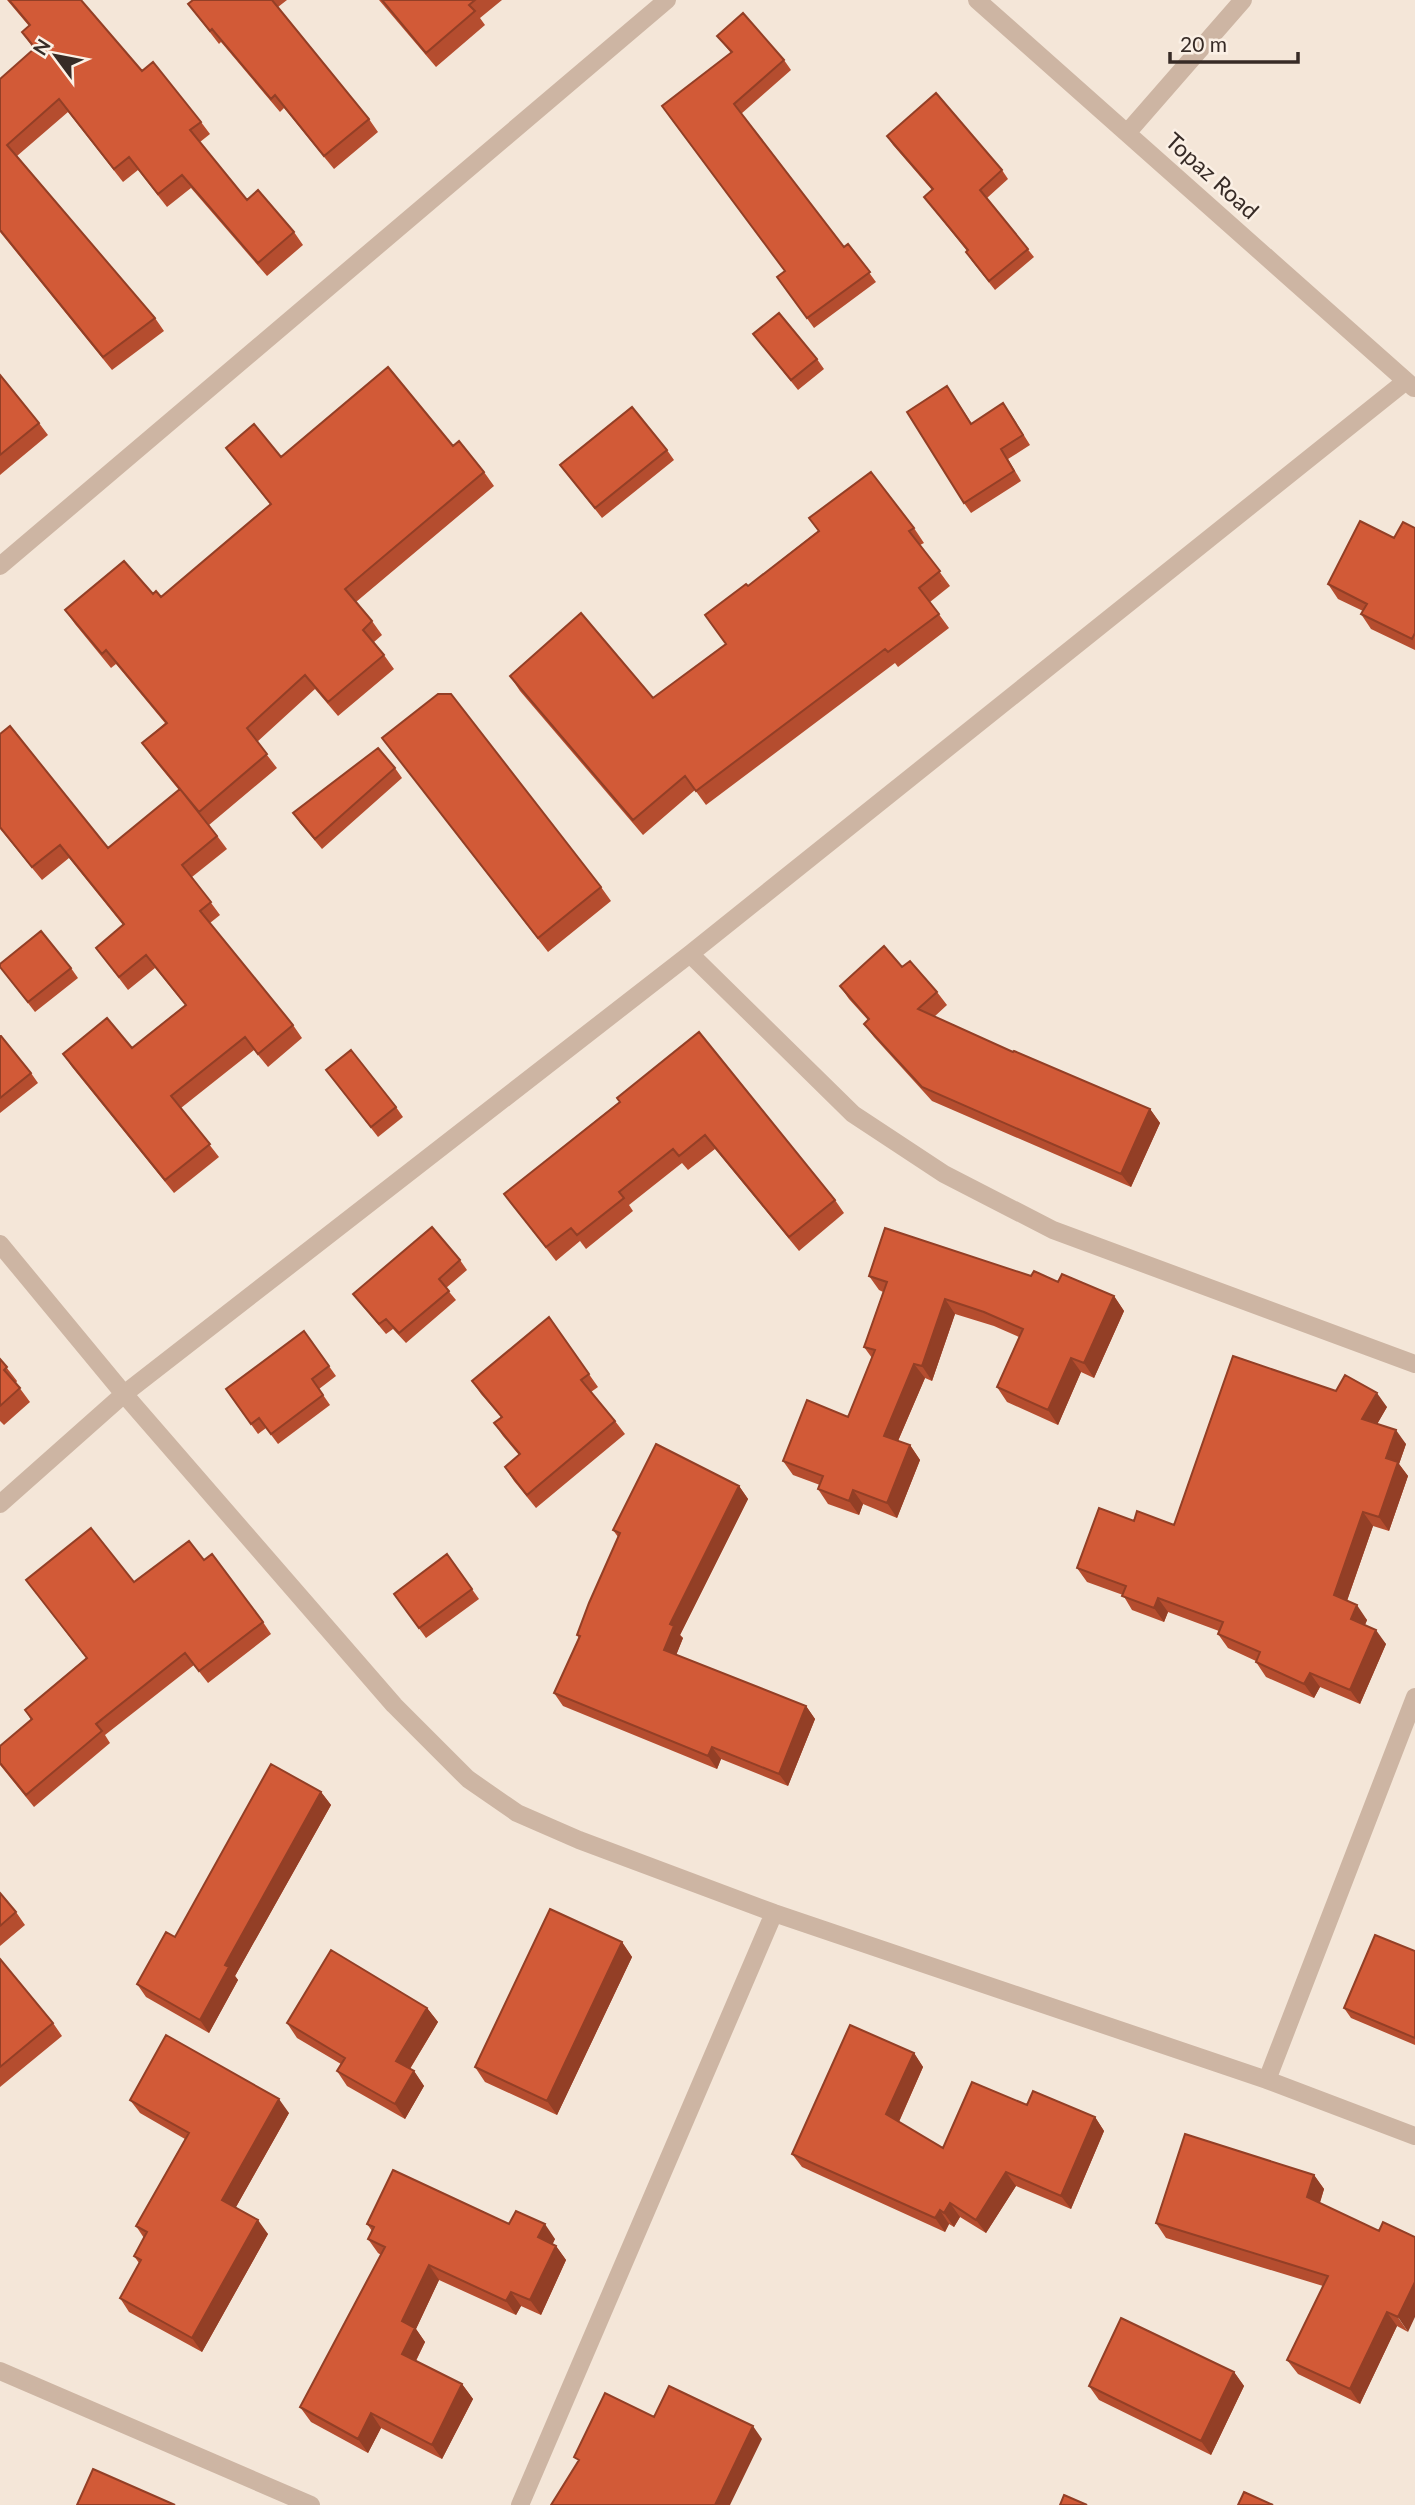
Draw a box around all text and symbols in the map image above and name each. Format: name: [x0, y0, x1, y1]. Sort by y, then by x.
north arrow: [21, 21, 91, 91]
scale bar: [1170, 21, 1298, 65]
text: 20 m: [1180, 31, 1227, 56]
text: N: [28, 34, 55, 59]
street label: Topaz Road: [1160, 126, 1265, 224]

